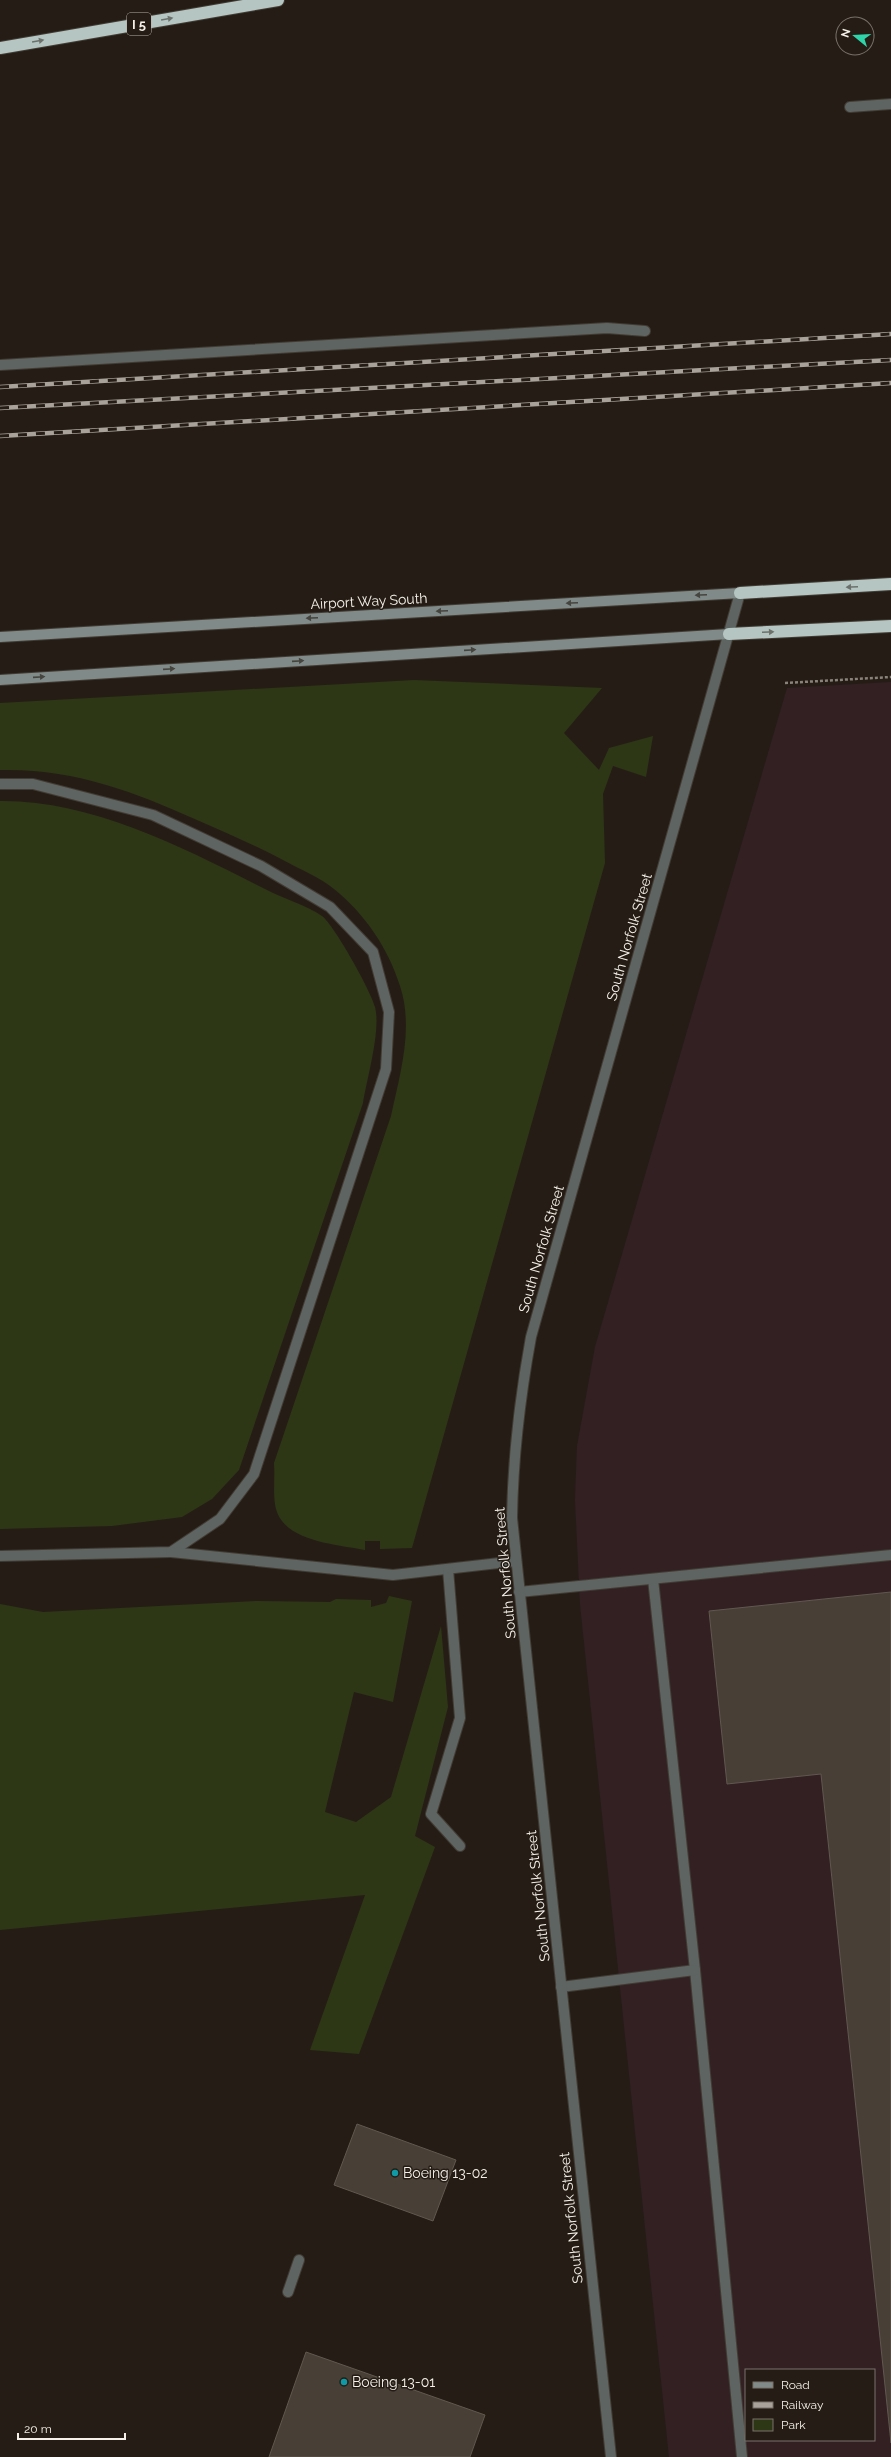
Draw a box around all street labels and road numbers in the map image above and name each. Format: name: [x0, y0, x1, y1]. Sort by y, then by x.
road number: I 5: [127, 13, 151, 35]
street label: Airport Way South: [310, 590, 428, 612]
street label: South Norfolk Street: [603, 871, 655, 1003]
street label: South Norfolk Street: [515, 1183, 567, 1315]
street label: South Norfolk Street: [491, 1506, 519, 1639]
street label: South Norfolk Street: [523, 1829, 553, 1962]
street label: South Norfolk Street: [556, 2151, 586, 2284]

